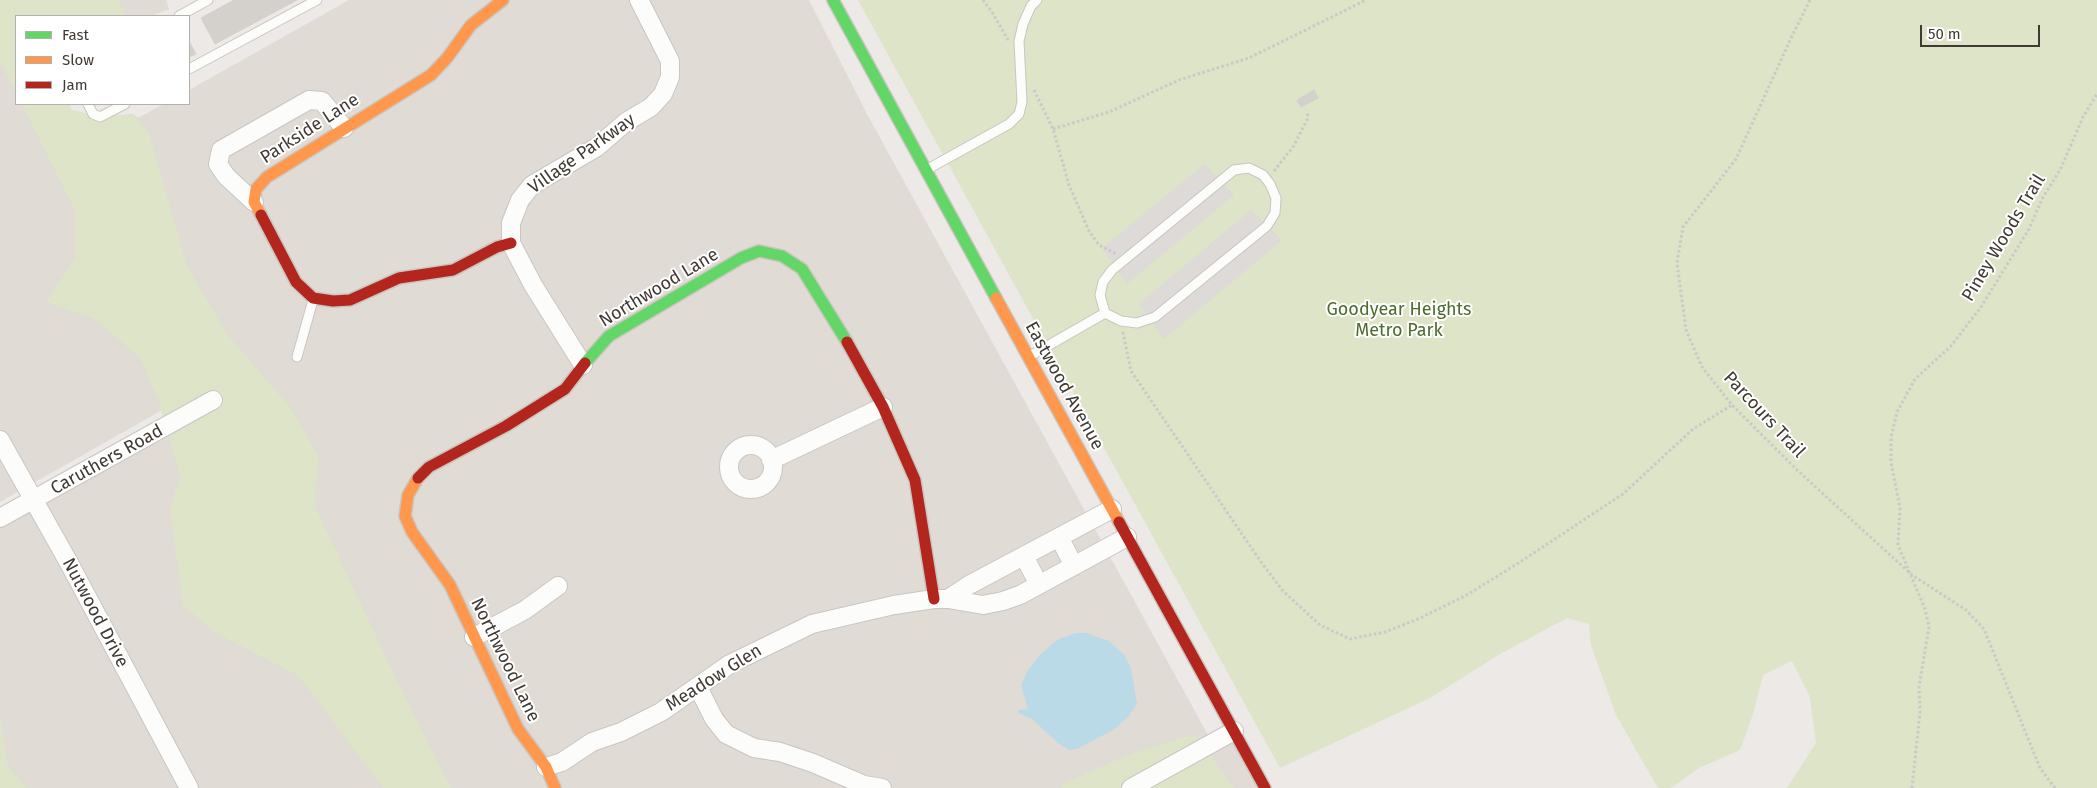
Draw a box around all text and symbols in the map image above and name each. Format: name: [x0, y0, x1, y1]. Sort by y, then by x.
legend: [15, 15, 190, 105]
scale bar: [1922, 15, 2042, 47]
text: 50 m: [1928, 25, 1961, 43]
text: Fast: [62, 26, 89, 44]
text: Slow: [62, 51, 94, 69]
text: Jam: [62, 76, 88, 94]
street label: Parkside Lane: [257, 89, 363, 169]
street label: Village Parkway: [524, 109, 640, 199]
street label: Piney Woods Trail: [1958, 171, 2050, 305]
street label: Northwood Lane: [595, 244, 723, 332]
park label: Goodyear Heights Metro Park: [1326, 299, 1472, 342]
street label: Eastwood Avenue: [1020, 318, 1108, 454]
street label: Parcours Trail: [1719, 367, 1809, 463]
street label: Caruthers Road: [47, 420, 167, 500]
street label: Nutwood Drive: [57, 555, 133, 671]
street label: Northwood Lane: [466, 595, 544, 725]
street label: Meadow Glen: [662, 640, 766, 716]

